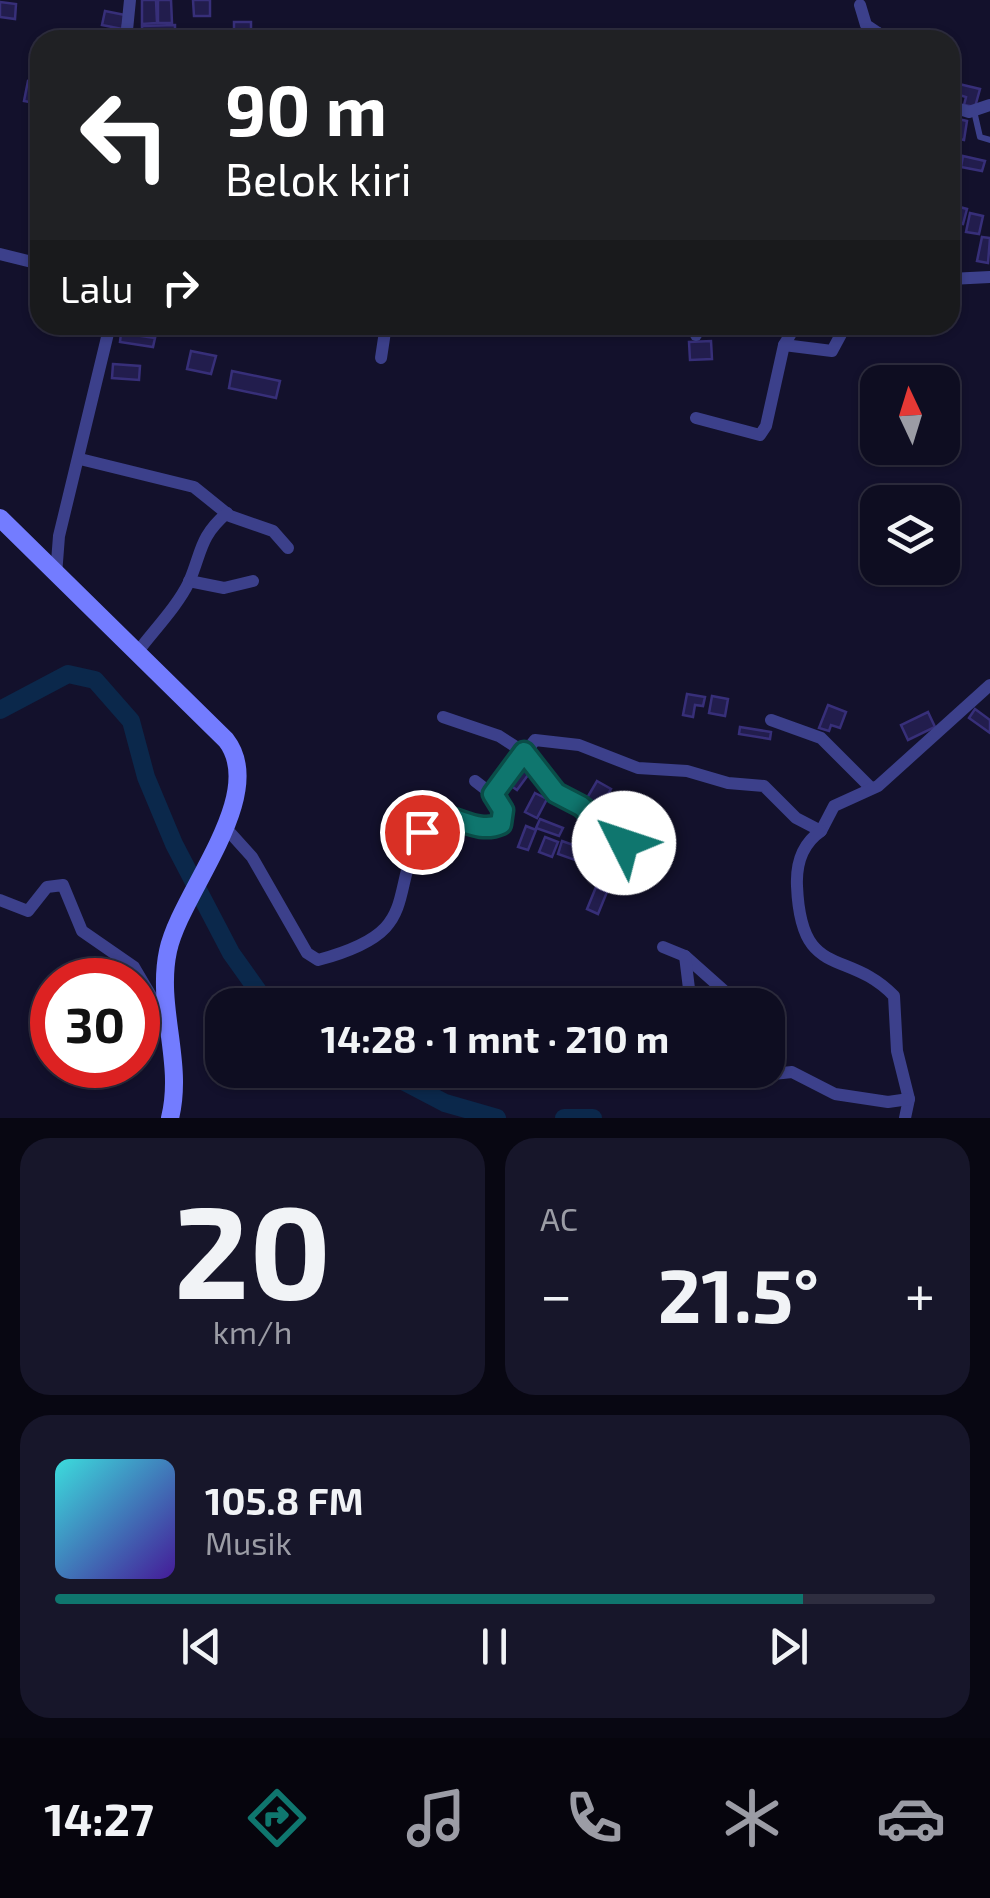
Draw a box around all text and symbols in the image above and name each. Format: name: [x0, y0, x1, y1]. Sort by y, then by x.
text: 90 m: [225, 66, 387, 150]
icon: left: [60, 70, 190, 200]
text: Belok kiri: [225, 151, 412, 205]
icon: right: [153, 260, 208, 315]
text: Lalu: [60, 265, 133, 311]
north arrow: [860, 365, 960, 465]
map controls: [860, 365, 960, 585]
button: layers: [860, 485, 960, 585]
pin: [380, 790, 465, 875]
position arrow: [572, 791, 676, 895]
icon: arrive: [395, 805, 450, 860]
speed limit sign: 30: [30, 958, 160, 1088]
text: 14:28 · 1 mnt · 210 m: [321, 1015, 669, 1061]
text: 20: [174, 1169, 331, 1325]
text: AC: [540, 1199, 578, 1237]
text: 21.5°: [658, 1248, 819, 1338]
text: −: [540, 1260, 572, 1326]
text: +: [905, 1260, 935, 1326]
text: km/h: [213, 1312, 292, 1350]
text: 105.8 FM: [205, 1477, 363, 1523]
text: Musik: [205, 1523, 292, 1561]
icon: previous: [174, 1619, 229, 1674]
icon: pause: [467, 1619, 522, 1674]
icon: next: [761, 1619, 816, 1674]
icon: directions: [242, 1783, 312, 1853]
icon: music: [401, 1783, 471, 1853]
icon: phone: [559, 1783, 629, 1853]
icon: climate: [717, 1783, 787, 1853]
icon: car: [876, 1783, 946, 1853]
text: 14:27: [44, 1791, 154, 1845]

